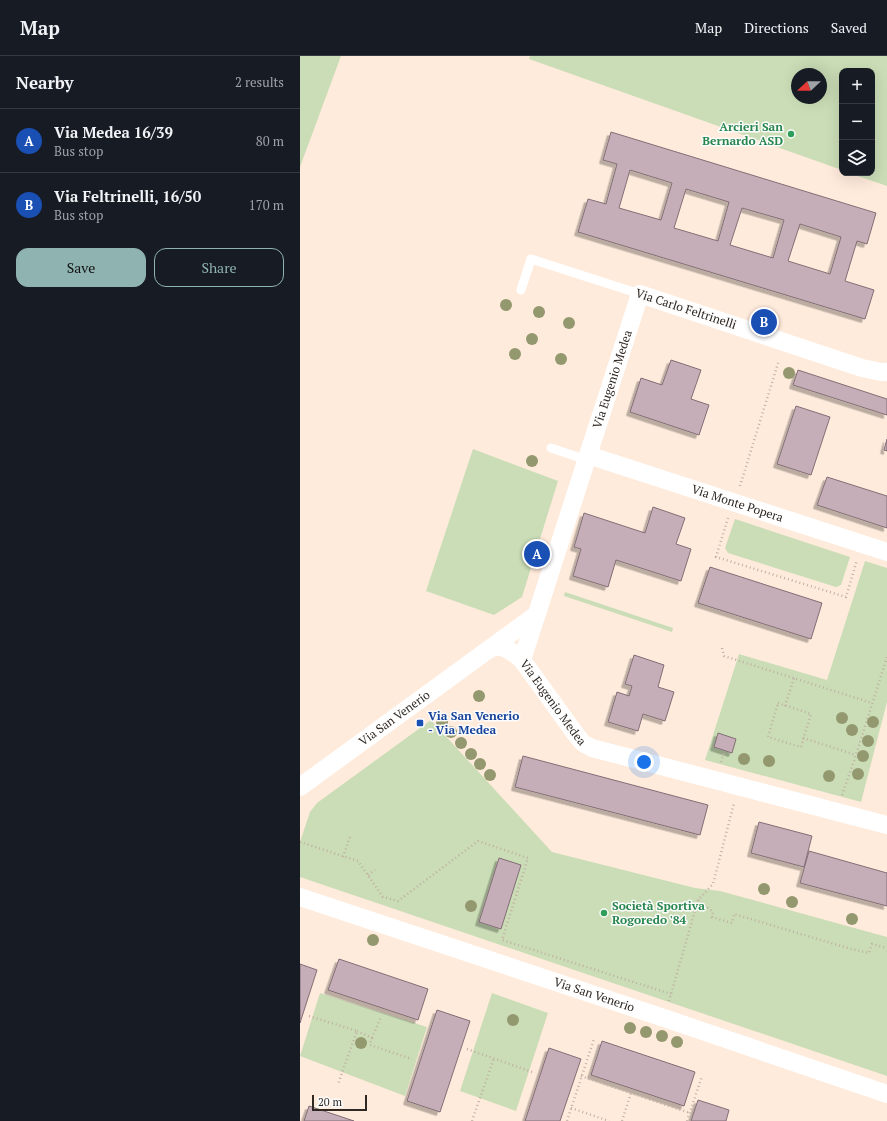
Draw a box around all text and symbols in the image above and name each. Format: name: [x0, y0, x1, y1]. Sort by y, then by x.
text: Map: [20, 15, 60, 40]
text: Map: [695, 18, 722, 37]
text: Directions: [744, 18, 809, 37]
text: Saved: [831, 18, 867, 37]
north arrow: [791, 68, 827, 104]
map controls: [839, 68, 875, 176]
button: +: [839, 68, 875, 104]
text: Nearby: [16, 71, 74, 94]
text: 2 results: [235, 73, 284, 91]
button: −: [839, 104, 875, 140]
place label: Arcieri San Bernardo ASD: [702, 119, 783, 148]
text: Via Medea 16/39: [54, 122, 173, 142]
marker: Arcieri San Bernardo ASD: [786, 129, 796, 139]
text: A: [24, 132, 34, 150]
text: 80 m: [256, 132, 284, 150]
button: layers: [839, 140, 875, 176]
text: Bus stop: [54, 142, 103, 160]
text: Via Feltrinelli, 16/50: [54, 186, 201, 206]
text: B: [25, 196, 33, 214]
text: 170 m: [249, 196, 284, 214]
text: Bus stop: [54, 206, 103, 224]
button: Save: [16, 248, 146, 287]
button: Share: [154, 248, 284, 287]
street label: Via Carlo Feltrinelli: [634, 285, 739, 332]
pin: B: [751, 307, 777, 337]
street label: Via Eugenio Medea: [589, 328, 635, 430]
street label: Via Monte Popera: [690, 481, 785, 525]
pin: A: [524, 539, 550, 569]
street label: Via Eugenio Medea: [517, 656, 590, 748]
street label: Via San Venerio: [356, 687, 433, 749]
place label: Via San Venerio - Via Medea: [428, 708, 519, 737]
marker: Via San Venerio - Via Medea: [415, 718, 425, 728]
your location: [634, 752, 654, 772]
place label: Società Sportiva Rogoredo '84: [612, 898, 705, 927]
marker: Società Sportiva Rogoredo '84: [599, 908, 609, 918]
street label: Via San Venerio: [552, 974, 637, 1015]
scale bar: [312, 1093, 367, 1112]
text: 20 m: [318, 1095, 342, 1109]

